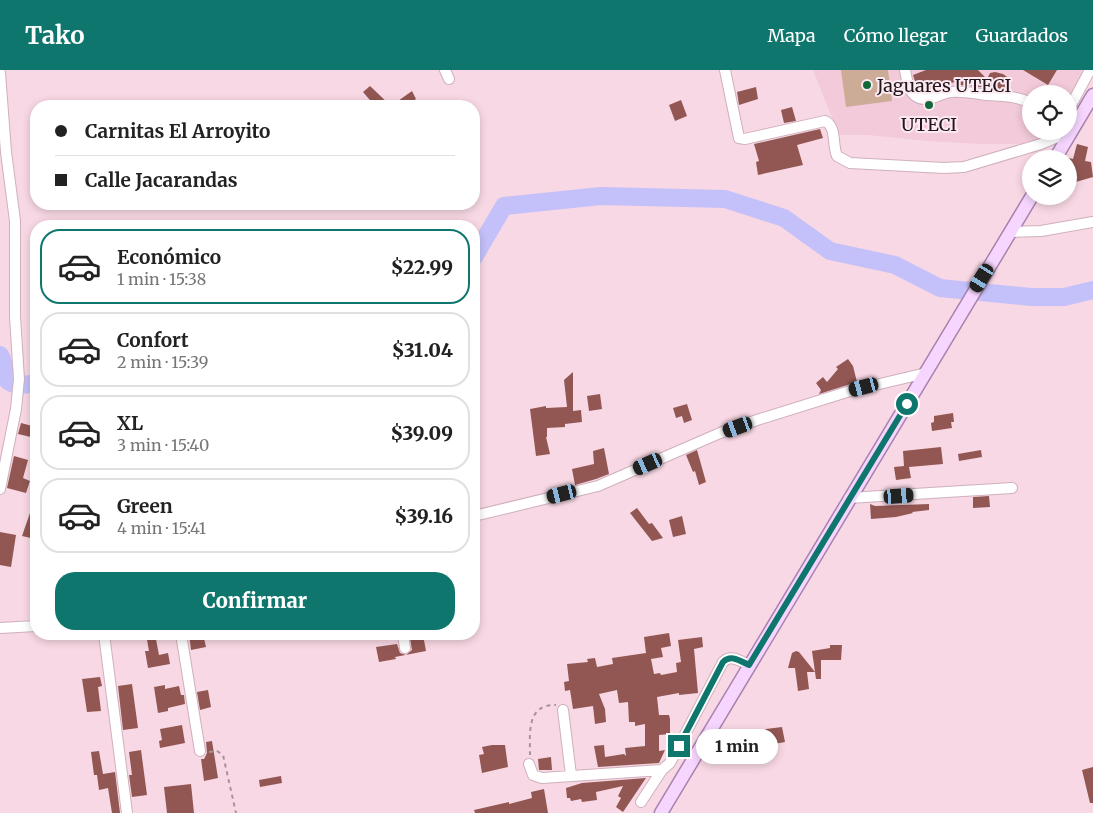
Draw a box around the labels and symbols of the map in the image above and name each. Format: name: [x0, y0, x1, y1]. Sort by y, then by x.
place label: Jaguares UTECI: [876, 74, 1011, 97]
marker: Jaguares UTECI: [861, 79, 873, 91]
marker: UTECI: [923, 99, 935, 111]
place label: UTECI: [901, 113, 957, 136]
car: [967, 261, 996, 295]
car: [847, 376, 880, 398]
route start: [896, 393, 918, 415]
car: [721, 415, 754, 439]
car: [631, 451, 664, 477]
car: [545, 483, 578, 505]
car: [883, 487, 914, 505]
callout: 1 min: [696, 728, 779, 764]
route end: [668, 735, 690, 757]

